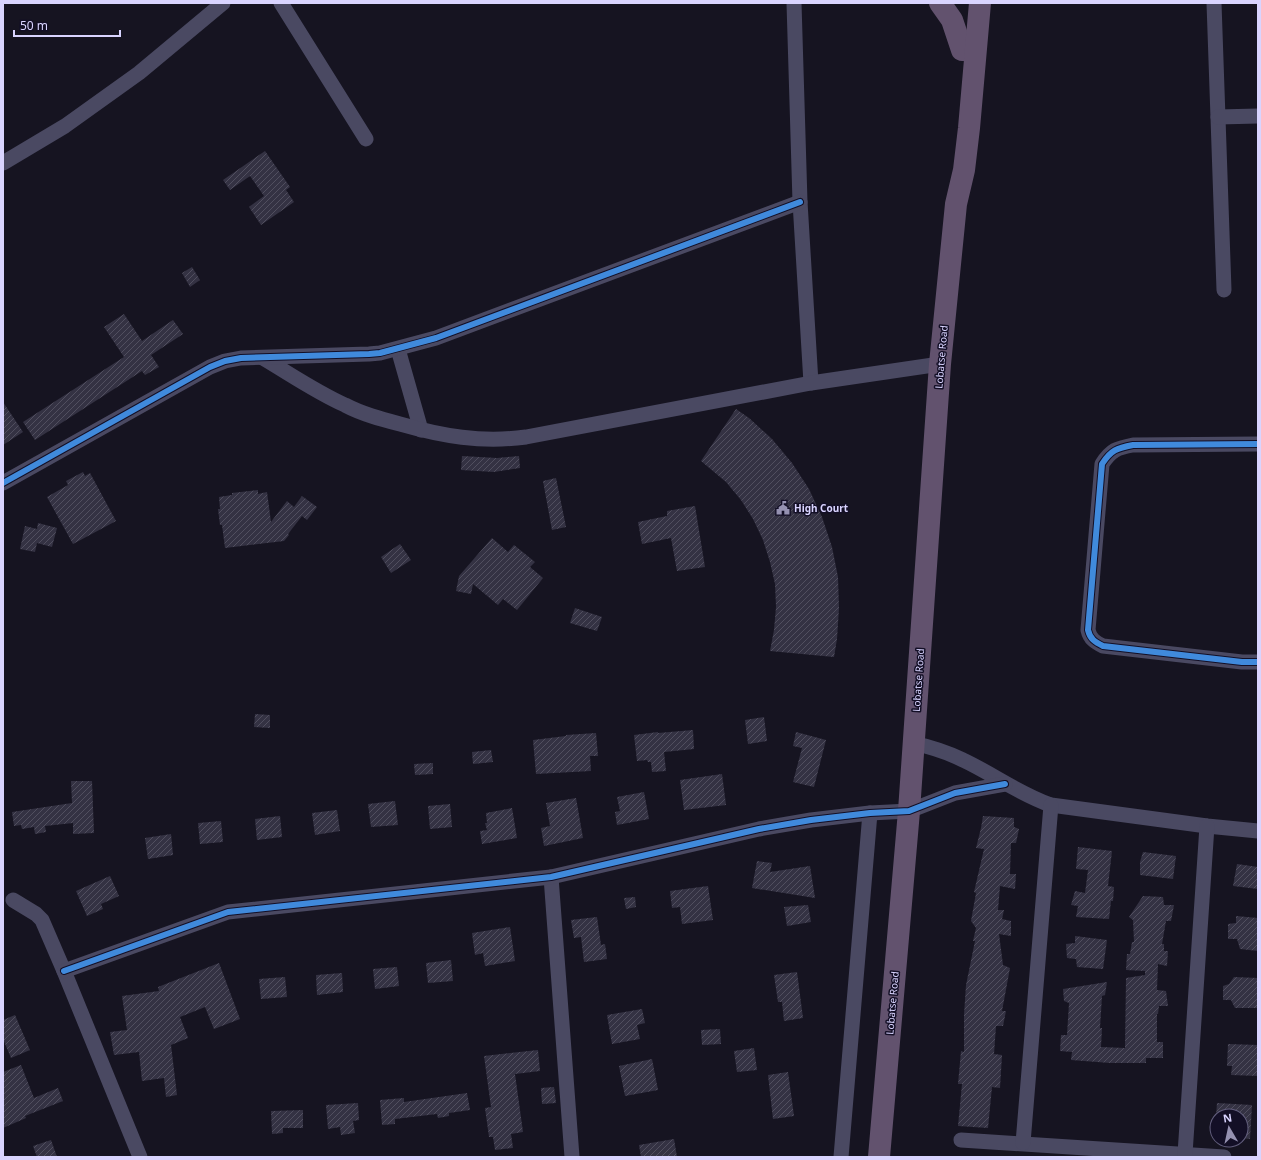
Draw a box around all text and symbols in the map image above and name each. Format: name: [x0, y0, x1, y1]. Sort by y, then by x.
scale bar: [14, 12, 120, 38]
text: 50 m: [20, 17, 48, 34]
street label: Lobatse Road: [931, 325, 951, 389]
public building icon: High Court: [775, 500, 791, 516]
place label: High Court: [794, 501, 849, 515]
street label: Lobatse Road: [909, 648, 927, 712]
street label: Lobatse Road: [882, 971, 902, 1035]
north arrow: [1209, 1108, 1249, 1148]
text: N: [1222, 1110, 1233, 1126]

